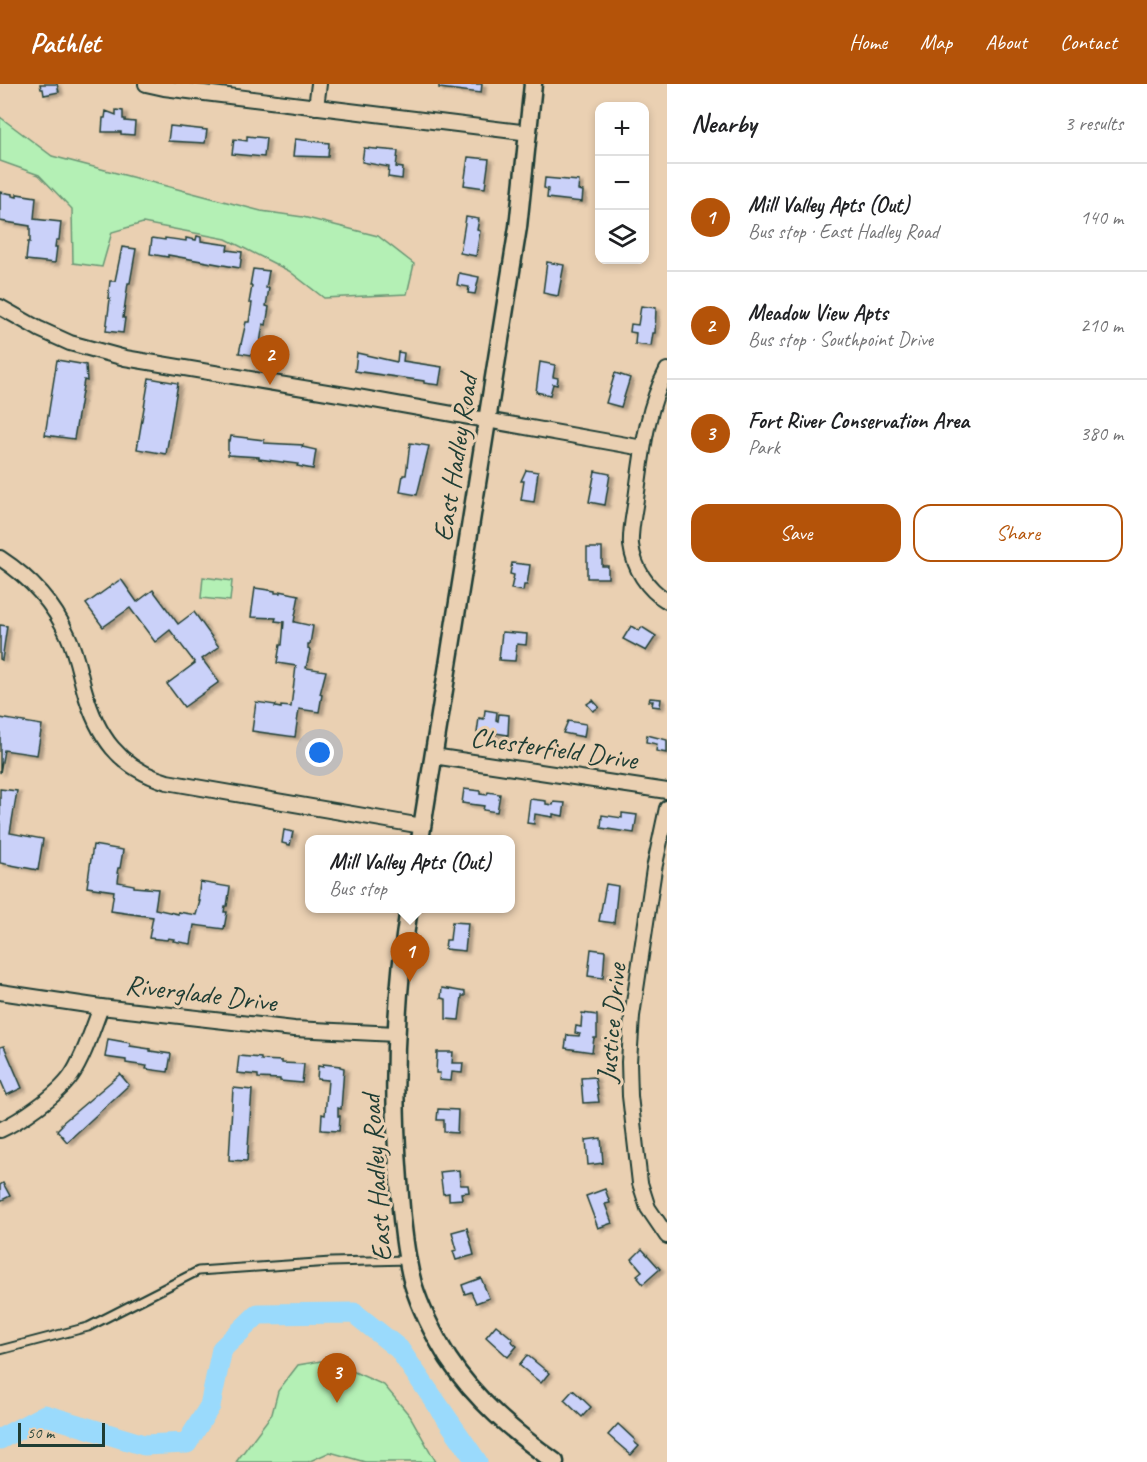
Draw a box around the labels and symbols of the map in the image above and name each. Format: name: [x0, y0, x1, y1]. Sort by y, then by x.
pin: 2: [250, 336, 290, 385]
street label: East Hadley Road: [425, 369, 486, 544]
street label: Chesterfield Drive: [468, 719, 642, 777]
your location: [305, 738, 334, 767]
pin: 1: [390, 932, 430, 982]
street label: Justice Drive: [588, 960, 634, 1086]
street label: Riverglade Drive: [123, 966, 280, 1020]
street label: East Hadley Road: [352, 1089, 399, 1263]
pin: 3: [318, 1354, 356, 1403]
scale bar: [18, 1420, 105, 1448]

